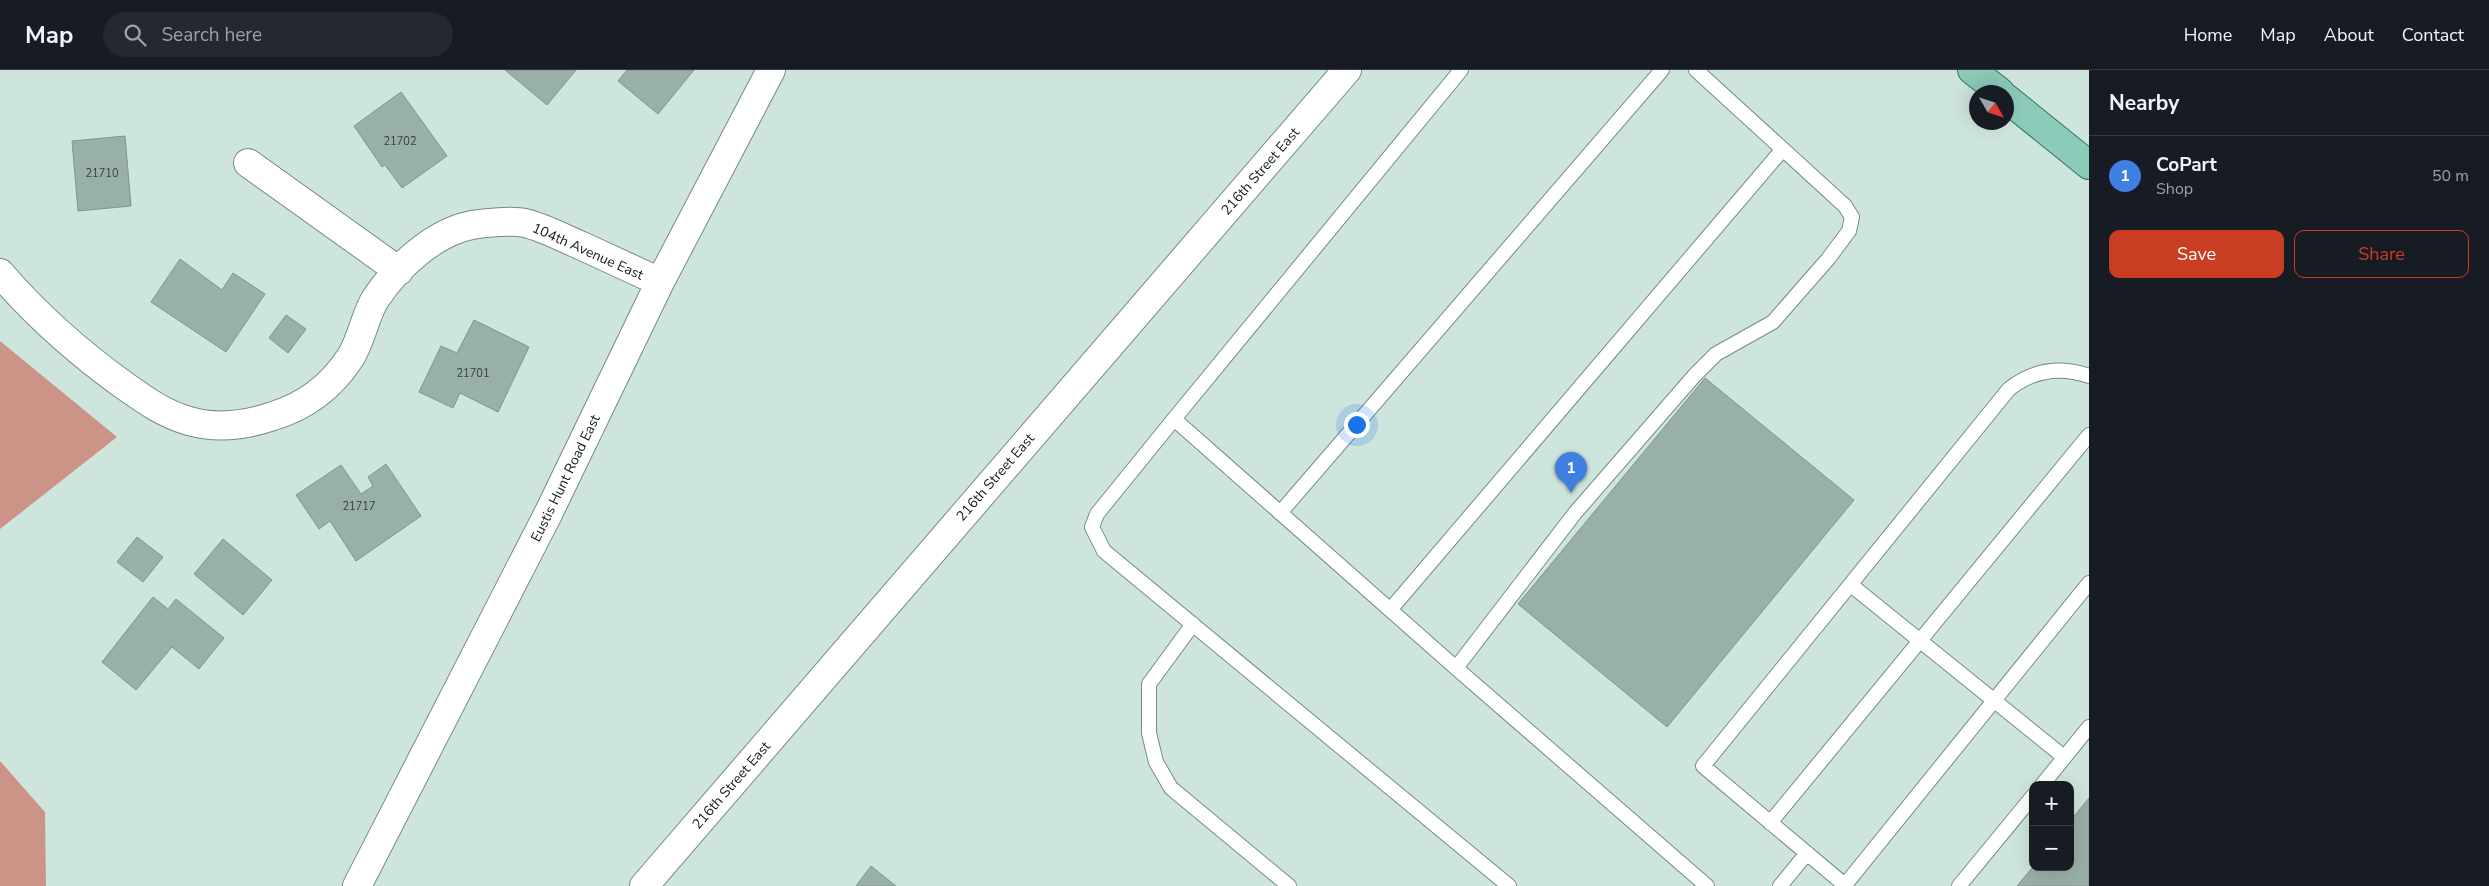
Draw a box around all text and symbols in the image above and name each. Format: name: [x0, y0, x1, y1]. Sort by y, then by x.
search box: [103, 12, 453, 57]
text: Map: [25, 19, 73, 51]
icon: search: [121, 21, 149, 49]
text: Search here: [161, 22, 262, 48]
text: Home: [2184, 23, 2232, 47]
text: Map: [2260, 23, 2296, 47]
text: About: [2324, 23, 2374, 47]
text: Contact: [2402, 23, 2464, 47]
north arrow: [1969, 85, 2014, 130]
text: Nearby: [2109, 89, 2179, 117]
street label: 216th Street East: [1217, 123, 1304, 219]
house number: 21702: [384, 134, 417, 149]
text: CoPart: [2156, 152, 2217, 178]
text: 1: [2120, 165, 2130, 187]
text: 50 m: [2432, 165, 2469, 187]
house number: 21710: [86, 166, 119, 181]
text: Shop: [2156, 178, 2193, 200]
street label: 104th Avenue East: [529, 218, 647, 285]
button: Save: [2109, 230, 2284, 278]
button: Share: [2294, 230, 2469, 278]
house number: 21701: [457, 366, 490, 381]
street label: Eustis Hunt Road East: [526, 411, 605, 545]
your location: [1344, 412, 1370, 438]
street label: 216th Street East: [952, 429, 1039, 525]
pin: 1: [1555, 452, 1587, 493]
house number: 21717: [343, 499, 376, 514]
street label: 216th Street East: [688, 737, 775, 833]
map controls: [2029, 781, 2074, 871]
button: +: [2029, 781, 2074, 826]
button: −: [2029, 826, 2074, 871]

